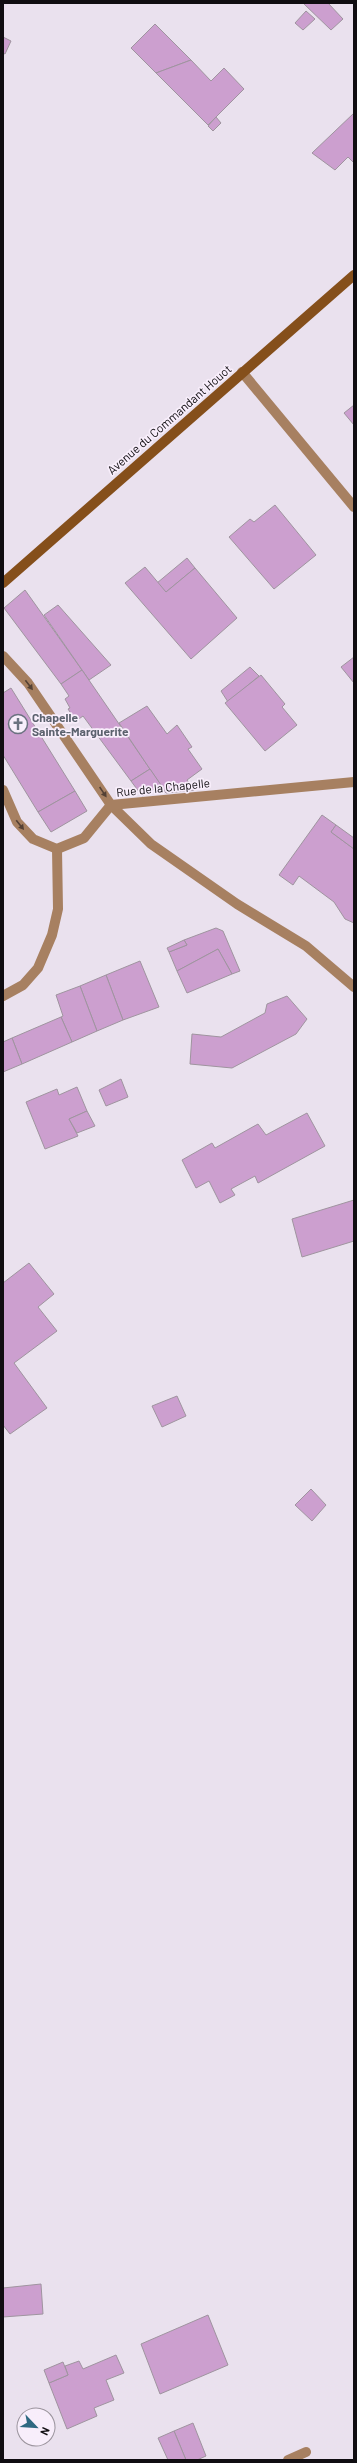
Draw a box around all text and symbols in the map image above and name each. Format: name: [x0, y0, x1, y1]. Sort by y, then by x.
street label: Avenue du Commandant Houot: [104, 361, 234, 477]
one-way arrow: [25, 680, 33, 691]
place label: Chapelle Sainte-Marguerite: [32, 710, 129, 738]
church icon: Chapelle Sainte-Marguerite: [7, 713, 29, 735]
street label: Rue de la Chapelle: [116, 775, 210, 799]
one-way arrow: [99, 787, 106, 798]
one-way arrow: [16, 819, 25, 830]
north arrow: [16, 2407, 56, 2447]
text: N: [38, 2425, 53, 2438]

